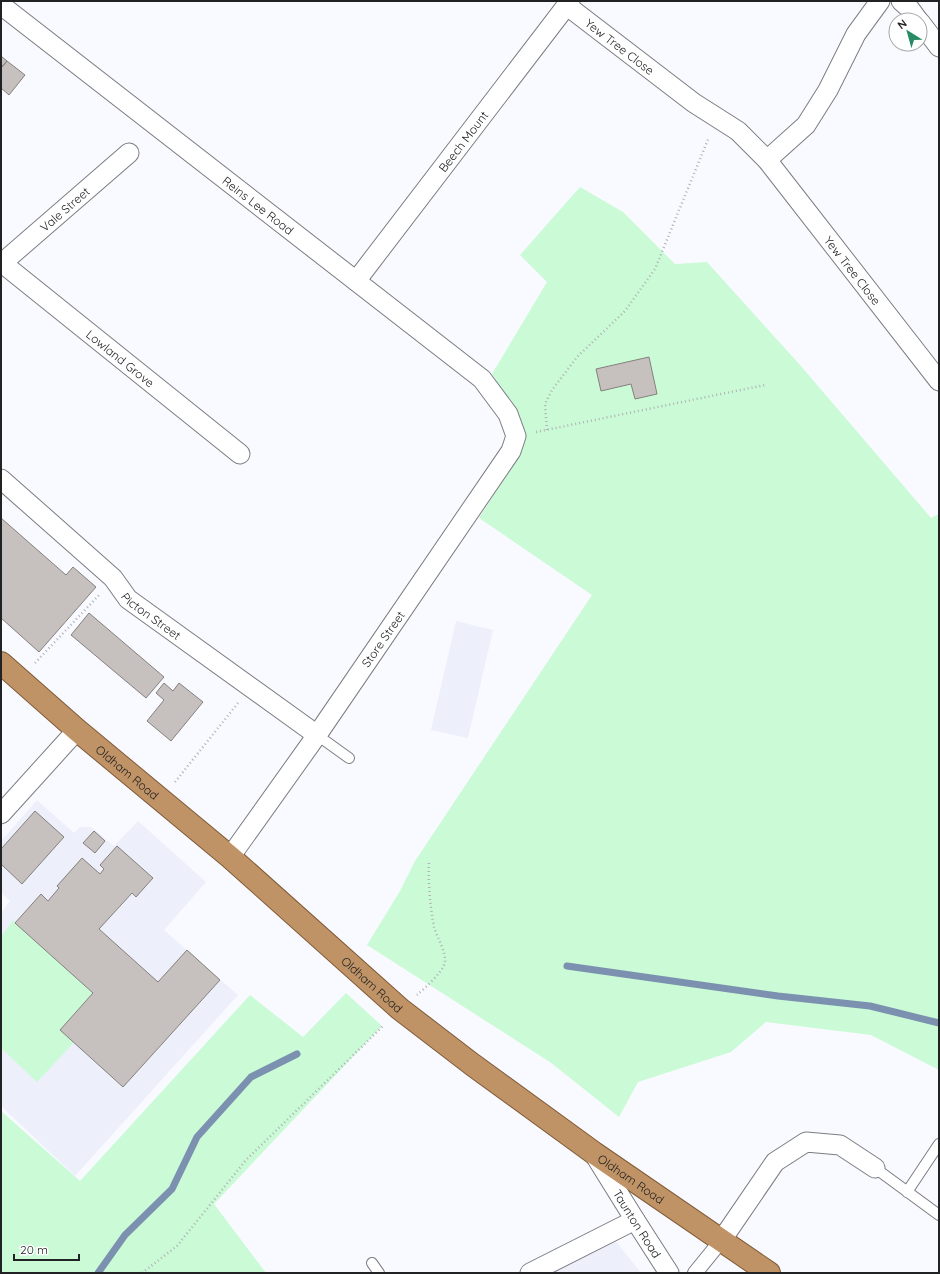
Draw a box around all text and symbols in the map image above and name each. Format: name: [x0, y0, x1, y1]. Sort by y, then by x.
north arrow: [888, 12, 928, 52]
street label: Yew Tree Close: [582, 15, 658, 78]
text: N: [895, 16, 909, 32]
street label: Beech Mount: [435, 108, 491, 175]
street label: Reins Lee Road: [220, 173, 297, 237]
street label: Vale Street: [37, 183, 92, 234]
street label: Yew Tree Close: [821, 233, 884, 308]
street label: Lowland Grove: [83, 326, 158, 390]
street label: Picton Street: [118, 589, 184, 642]
street label: Store Street: [358, 608, 408, 670]
street label: Oldham Road: [93, 742, 162, 802]
street label: Oldham Road: [338, 953, 406, 1016]
street label: Oldham Road: [595, 1151, 667, 1207]
street label: Taunton Road: [610, 1186, 665, 1261]
scale bar: [14, 1236, 79, 1262]
text: 20 m: [20, 1242, 48, 1257]

